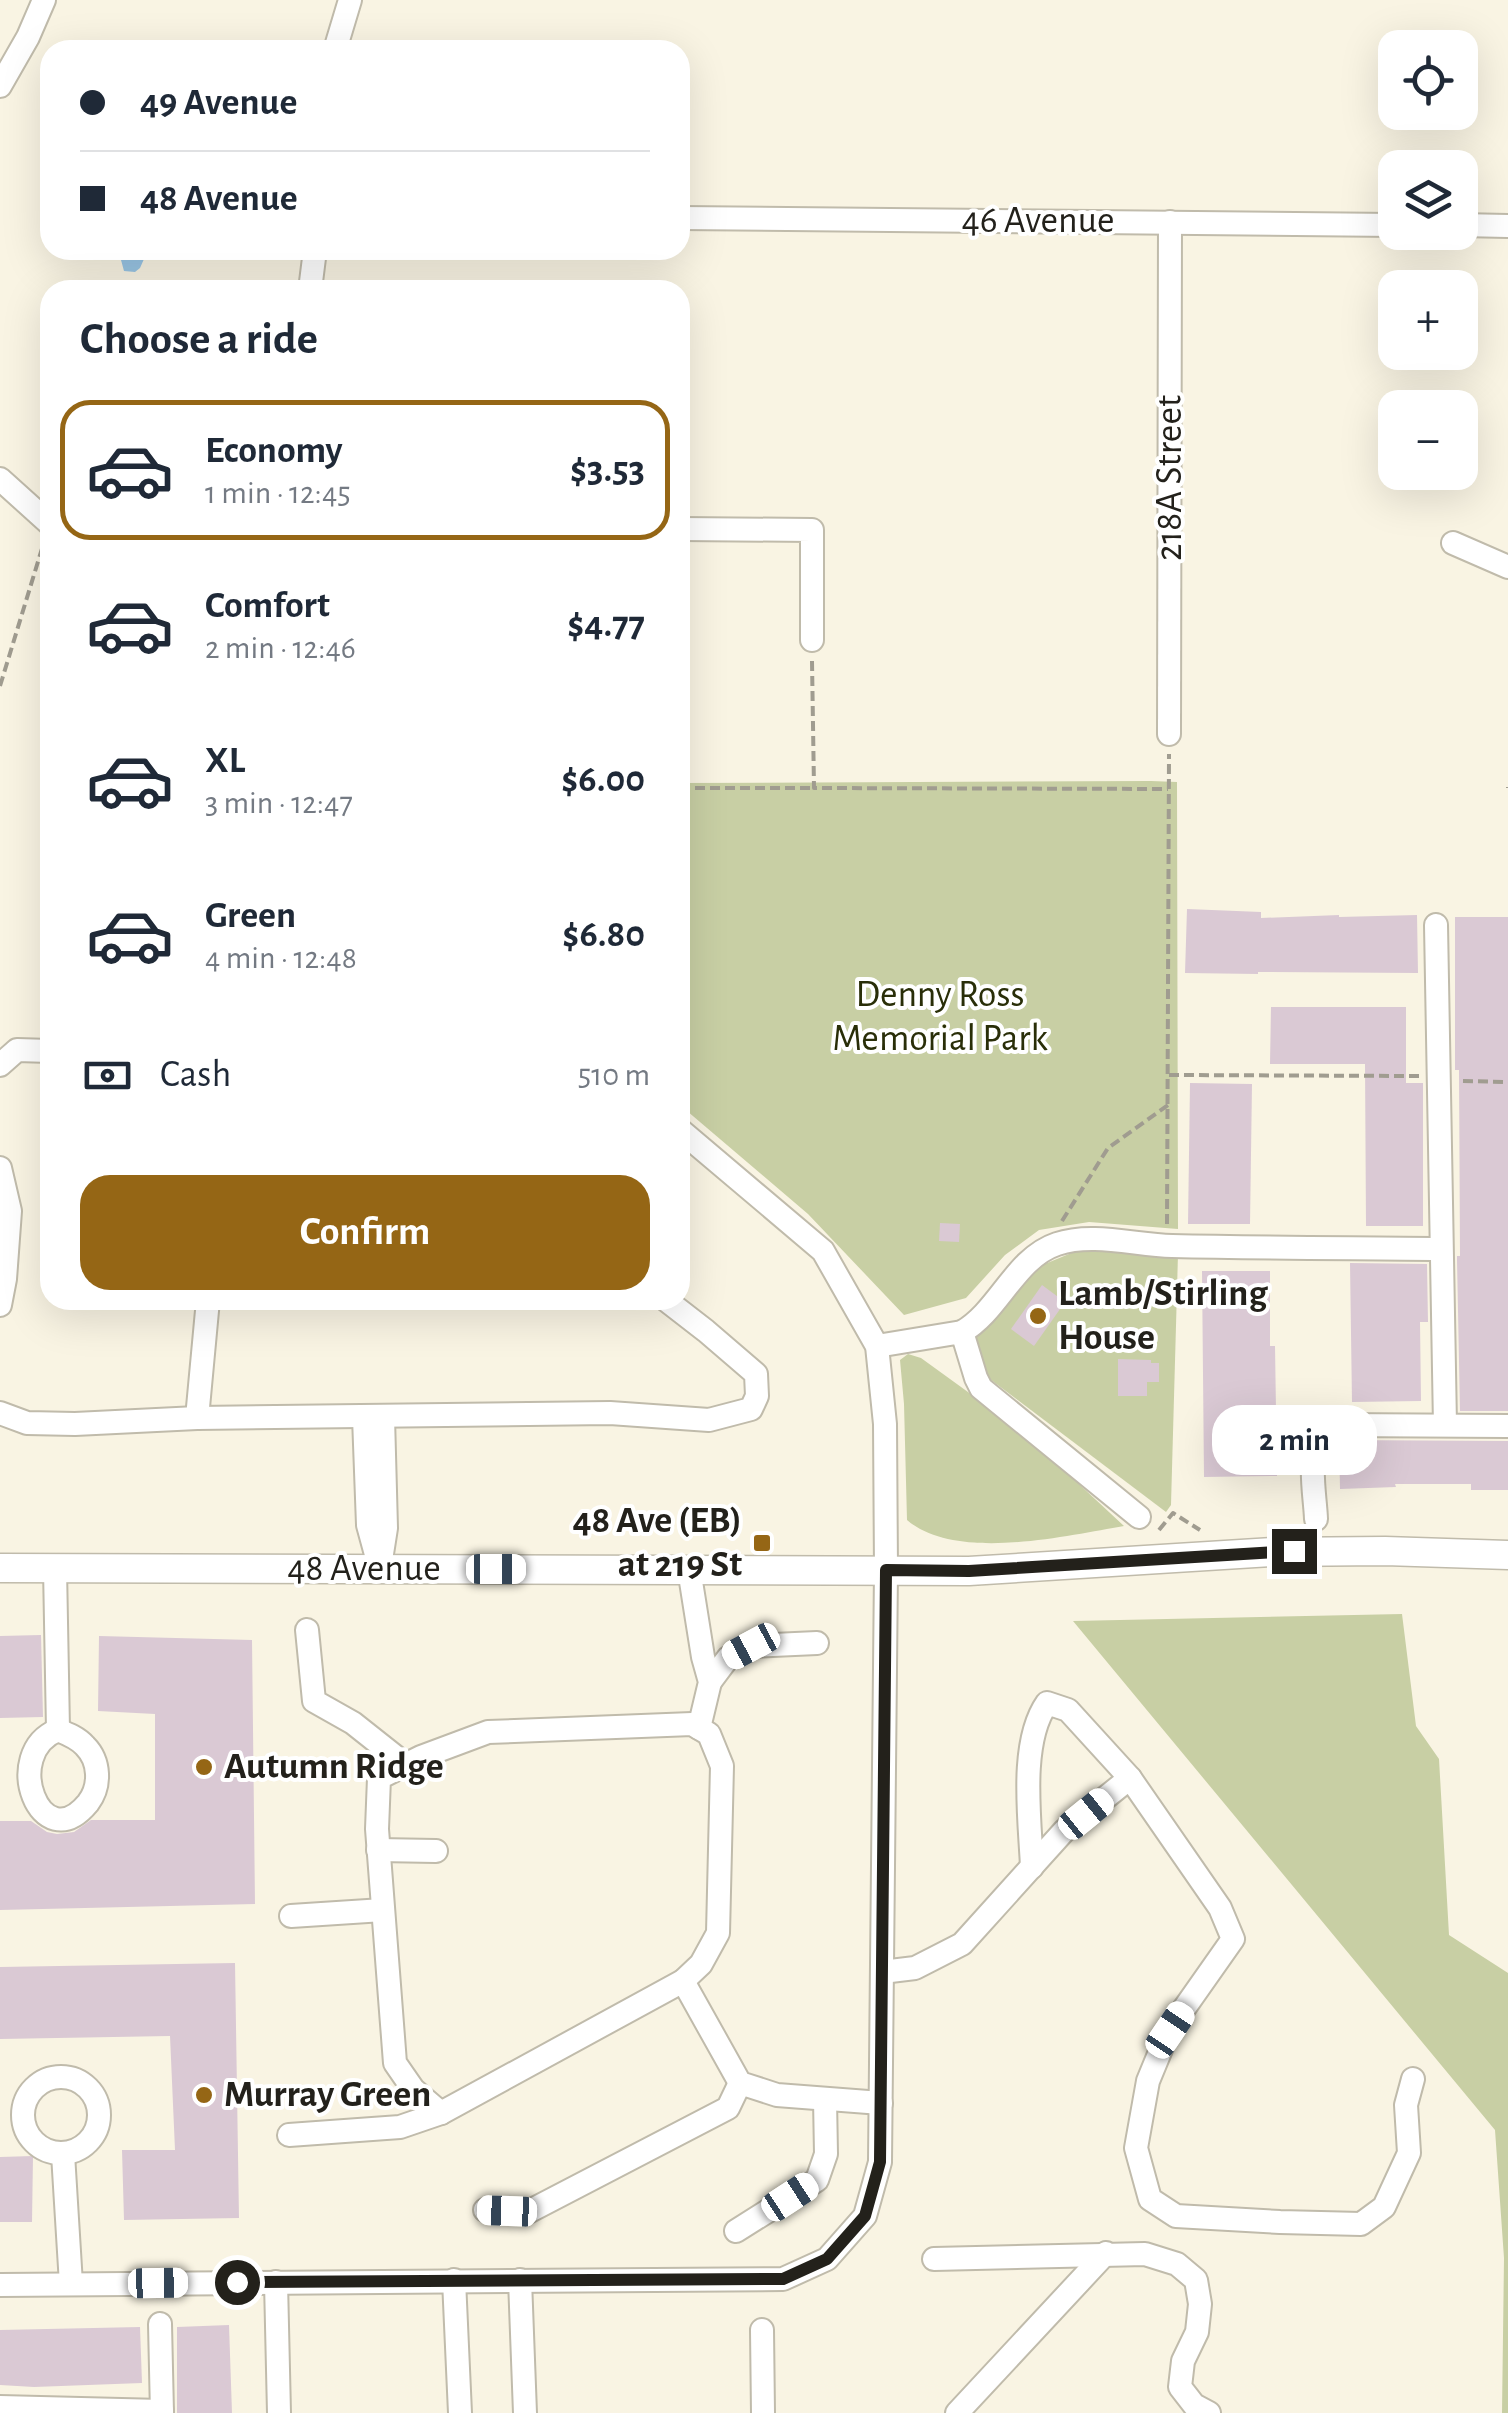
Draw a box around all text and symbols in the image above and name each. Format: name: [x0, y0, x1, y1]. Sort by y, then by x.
map controls: [1378, 30, 1478, 490]
button: locate: [1378, 30, 1478, 130]
text: 49 Avenue: [140, 84, 297, 122]
button: layers: [1378, 150, 1478, 250]
text: 48 Avenue: [140, 180, 298, 218]
street label: 46 Avenue: [961, 202, 1115, 240]
button: +: [1378, 270, 1478, 370]
text: Choose a ride: [80, 317, 318, 362]
button: −: [1378, 390, 1478, 490]
street label: 218A Street: [1151, 395, 1189, 561]
icon: car: [85, 425, 175, 515]
text: Economy: [205, 432, 343, 470]
text: $3.53: [570, 451, 645, 489]
text: 1 min · 12:45: [205, 477, 351, 509]
icon: car: [85, 580, 175, 670]
text: Comfort: [205, 587, 330, 625]
text: $4.77: [567, 606, 645, 644]
text: 2 min · 12:46: [205, 632, 356, 664]
icon: car: [85, 735, 175, 825]
text: XL: [205, 742, 245, 780]
text: $6.00: [561, 761, 645, 799]
text: 3 min · 12:47: [205, 787, 353, 819]
icon: car: [85, 890, 175, 980]
text: Green: [205, 897, 296, 935]
text: $6.80: [562, 916, 645, 954]
text: 4 min · 12:48: [205, 942, 357, 974]
park label: Denny Ross Memorial Park: [832, 976, 1049, 1058]
icon: cash: [80, 1048, 135, 1103]
text: Cash: [160, 1056, 231, 1094]
text: 510 m: [578, 1059, 650, 1091]
button: Confirm: [80, 1175, 650, 1290]
place label: Lamb/Stirling House: [1058, 1275, 1268, 1357]
marker: Lamb/Stirling House: [1027, 1305, 1049, 1327]
callout: 2 min: [1212, 1406, 1376, 1476]
text: 2 min: [1259, 1424, 1330, 1456]
place label: 48 Ave (EB) at 219 St: [572, 1502, 742, 1584]
route end: [1272, 1529, 1317, 1574]
marker: 48 Ave (EB) at 219 St: [751, 1532, 773, 1554]
street label: 48 Avenue: [287, 1550, 441, 1588]
car: [466, 1554, 526, 1584]
car: [717, 1619, 785, 1673]
place label: Autumn Ridge: [224, 1748, 444, 1786]
marker: Autumn Ridge: [193, 1756, 215, 1778]
car: [1053, 1783, 1119, 1845]
car: [1141, 1997, 1199, 2063]
place label: Murray Green: [224, 2076, 431, 2114]
marker: Murray Green: [193, 2084, 215, 2106]
car: [757, 2168, 823, 2226]
car: [476, 2195, 538, 2227]
route start: [215, 2260, 260, 2305]
car: [128, 2267, 188, 2299]

